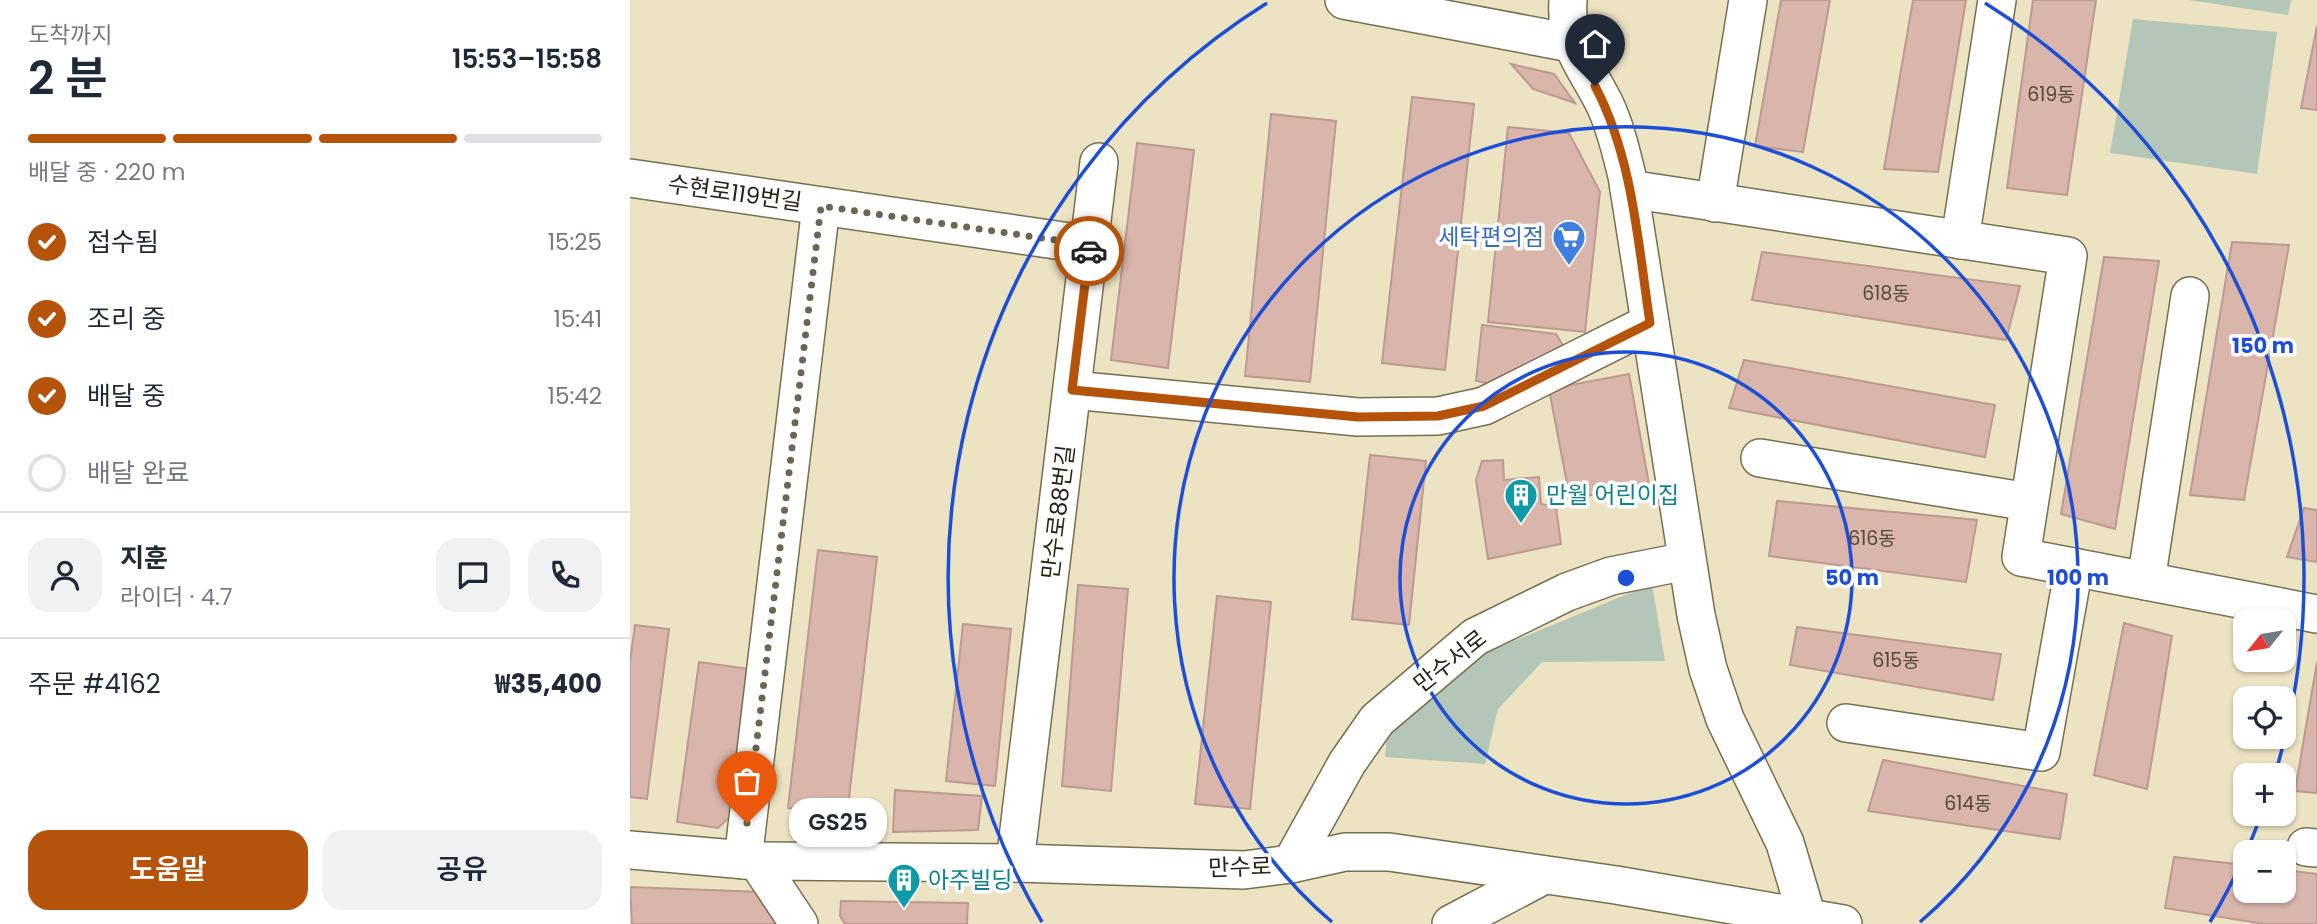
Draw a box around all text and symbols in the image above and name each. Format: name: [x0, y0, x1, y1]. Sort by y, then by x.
pin: [1565, 14, 1625, 86]
text: 도착까지: [28, 19, 113, 51]
icon: home: [1576, 25, 1614, 63]
text: 15:53–15:58: [452, 41, 602, 77]
text: 2 분: [28, 46, 108, 110]
house number: 619동: [2027, 81, 2075, 108]
text: 배달 중 · 220 m: [28, 156, 186, 188]
street label: 수현로119번길: [666, 168, 804, 218]
courier: [1054, 216, 1124, 286]
supermarket icon: 세탁편의점: [1550, 218, 1588, 267]
place label: 세탁편의점: [1438, 221, 1544, 253]
icon: check: [28, 223, 66, 261]
text: 접수됨: [87, 224, 159, 260]
text: 15:25: [548, 226, 602, 258]
icon: car: [1070, 232, 1108, 270]
house number: 618동: [1862, 280, 1910, 307]
icon: check: [28, 300, 66, 338]
text: 조리 중: [87, 301, 166, 337]
text: 15:41: [553, 303, 602, 335]
text: 150 m: [2232, 331, 2294, 360]
icon: check: [28, 377, 66, 415]
text: 배달 중: [87, 378, 166, 414]
text: 15:42: [548, 380, 602, 412]
street label: 만수로88번길: [1034, 443, 1082, 581]
text: 배달 완료: [87, 455, 190, 491]
building icon: 만월 어린이집: [1502, 476, 1540, 525]
place label: 만월 어린이집: [1546, 479, 1679, 511]
house number: 616동: [1848, 525, 1896, 552]
button: person: [28, 538, 102, 612]
button: chat: [436, 538, 510, 612]
button: phone: [528, 538, 602, 612]
text: 지훈: [120, 540, 168, 576]
text: 50 m: [1825, 563, 1879, 592]
text: 100 m: [2047, 563, 2109, 592]
centre of rings: [1614, 566, 1638, 590]
text: 라이더 · 4.7: [120, 581, 233, 613]
north arrow: [2233, 609, 2296, 672]
map controls: [2233, 609, 2296, 903]
street label: 만수서로: [1407, 622, 1493, 700]
house number: 615동: [1872, 647, 1920, 674]
text: 주문 #4162: [28, 666, 161, 702]
text: ₩35,400: [495, 666, 602, 702]
button: locate: [2233, 686, 2296, 749]
pin: [717, 751, 777, 823]
icon: bag: [728, 762, 766, 800]
button: +: [2233, 763, 2296, 826]
house number: 614동: [1944, 790, 1992, 817]
callout: GS25: [789, 798, 887, 848]
text: GS25: [808, 806, 868, 838]
button: 도움말: [28, 830, 308, 910]
button: 공유: [322, 830, 602, 910]
button: −: [2233, 840, 2296, 903]
street label: 만수로: [1208, 850, 1272, 884]
building icon: 아주빌딩: [885, 861, 923, 910]
place label: 아주빌딩: [928, 864, 1013, 896]

